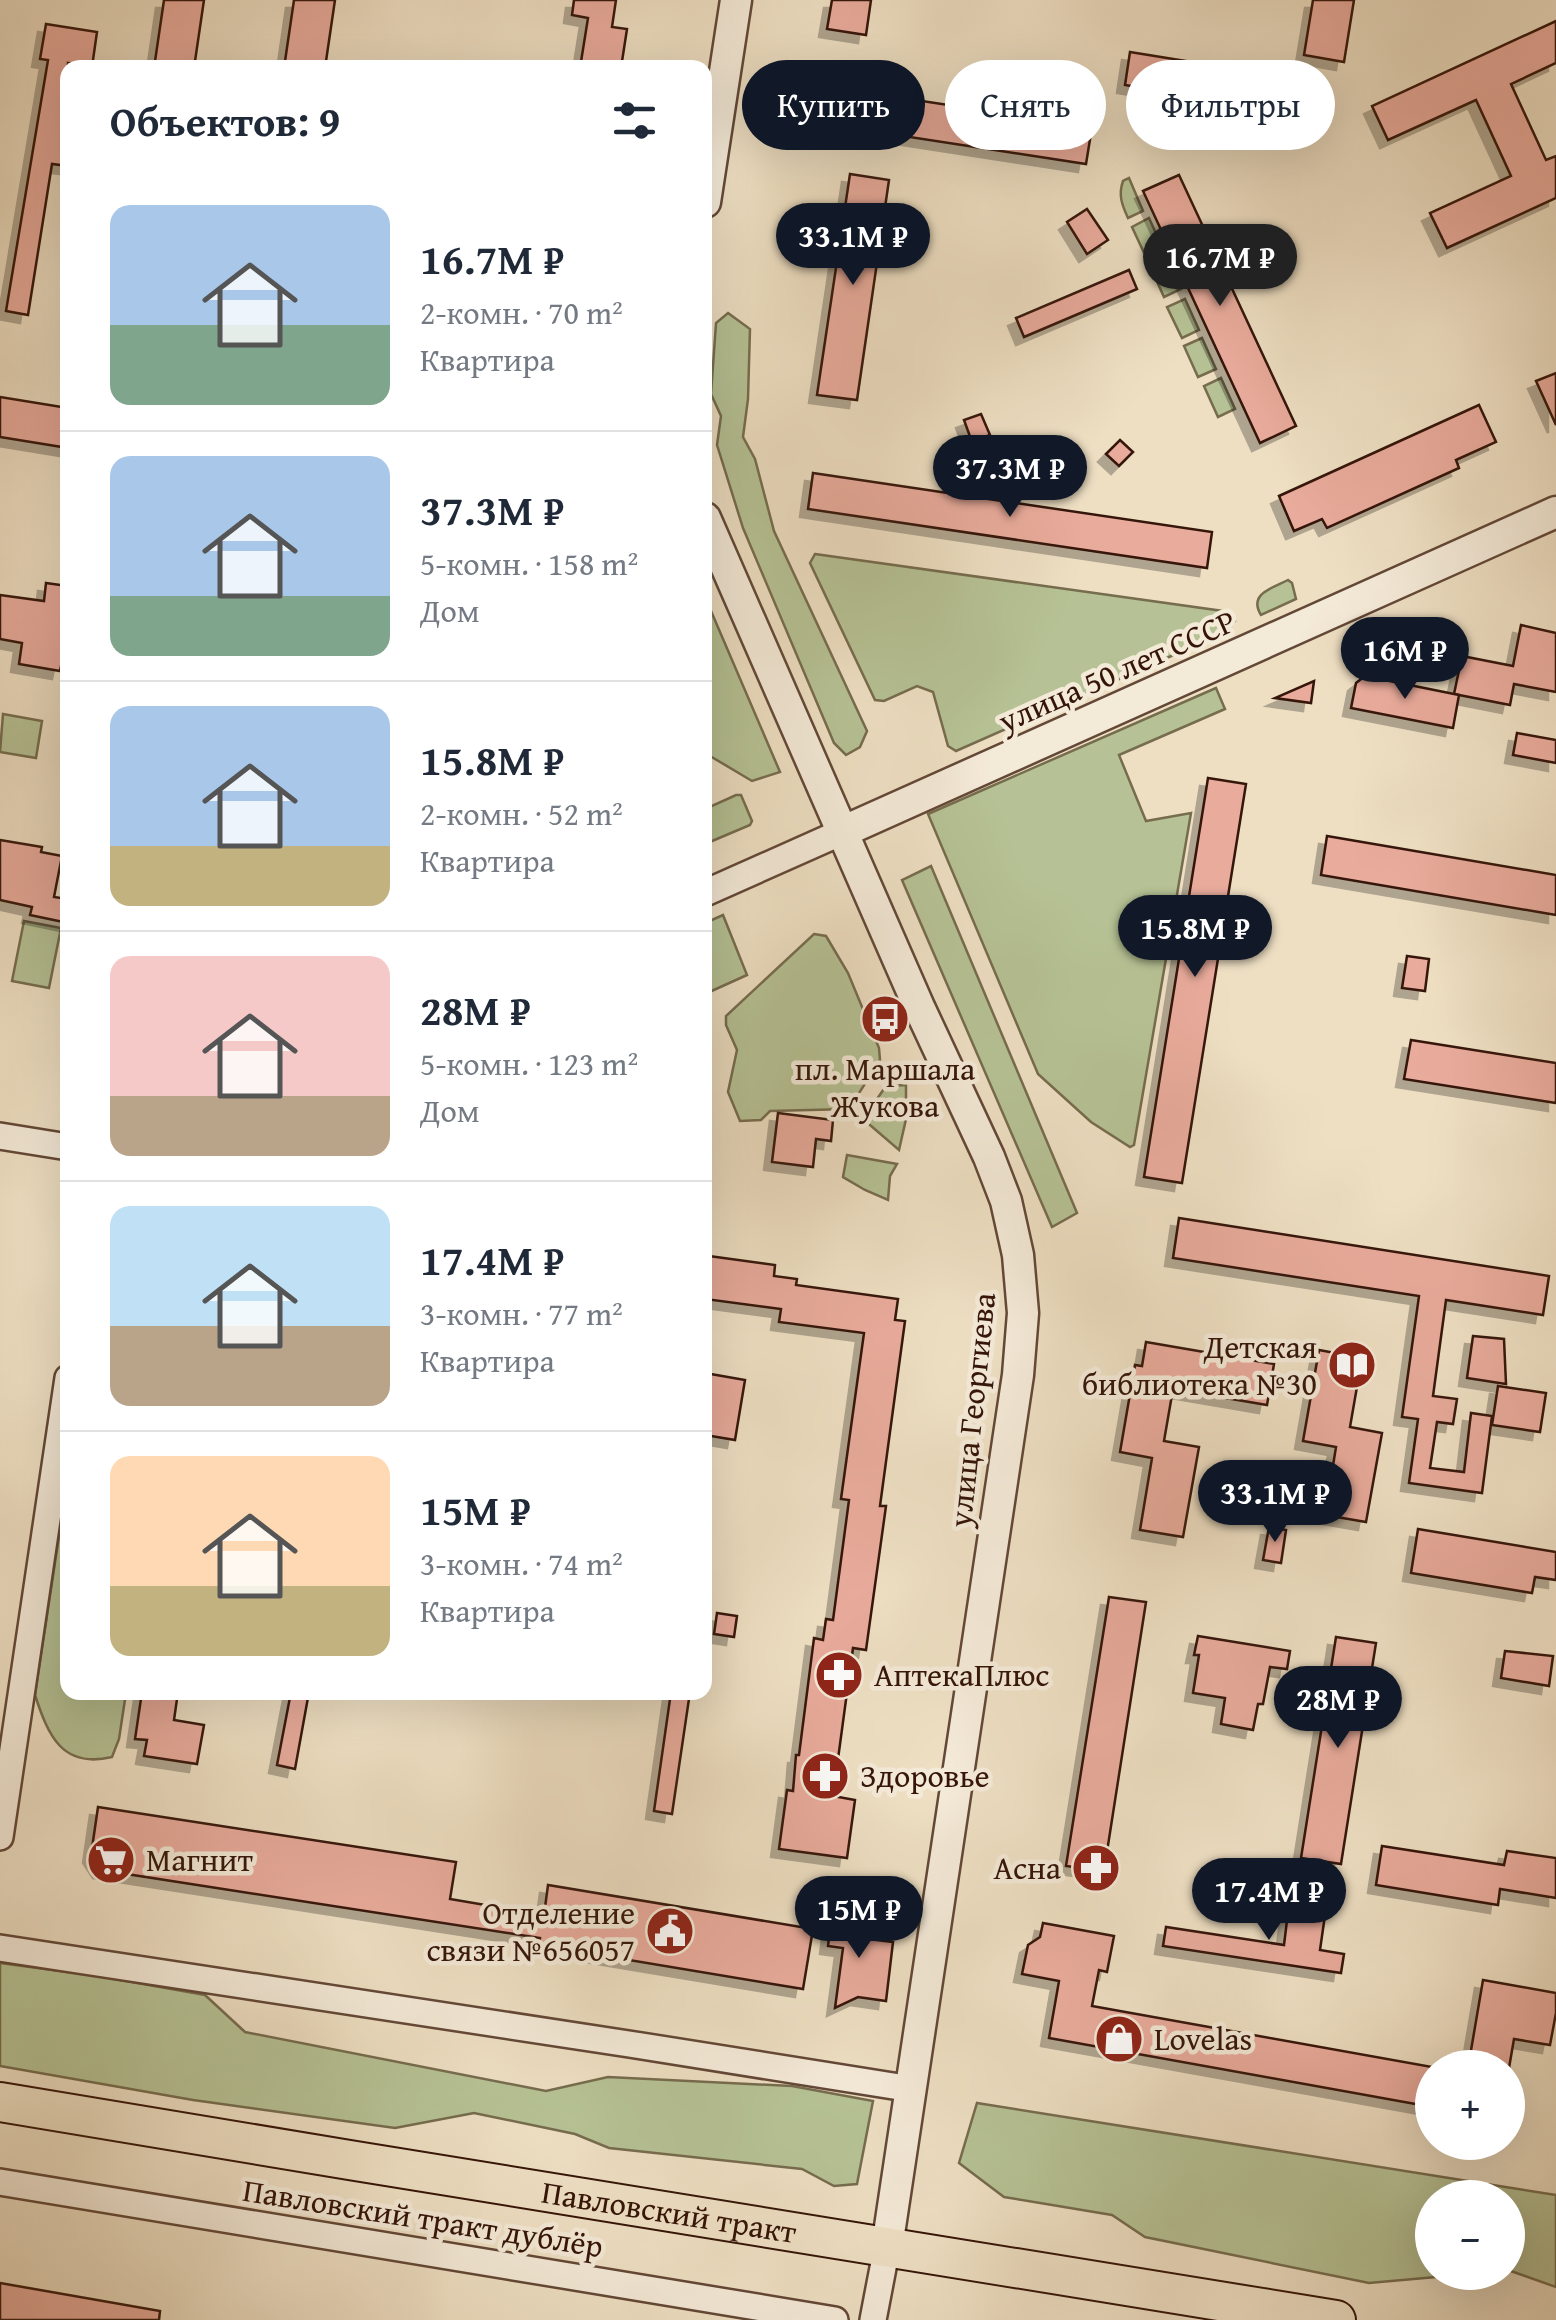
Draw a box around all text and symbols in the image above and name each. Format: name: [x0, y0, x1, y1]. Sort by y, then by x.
chip: Купить: [742, 60, 925, 150]
chip: Снять: [945, 60, 1106, 150]
chip: Фильтры: [1126, 60, 1335, 150]
text: Объектов: 9: [110, 90, 340, 151]
icon: filters: [607, 93, 662, 148]
pin: 33.1M ₽: [761, 203, 945, 288]
text: 33.1M ₽: [798, 212, 908, 259]
pin: 16.7M ₽: [1128, 224, 1312, 309]
text: 16.7M ₽: [420, 228, 564, 289]
text: 16.7M ₽: [1165, 233, 1275, 280]
icon: home: [190, 245, 310, 365]
text: 2-комн. · 70 m²: [420, 289, 623, 336]
text: Квартира: [420, 336, 555, 383]
pin: 37.3M ₽: [918, 435, 1102, 520]
text: 37.3M ₽: [955, 444, 1065, 491]
text: 37.3M ₽: [420, 479, 564, 540]
icon: home: [190, 496, 310, 616]
text: 5-комн. · 158 m²: [420, 540, 638, 587]
text: Дом: [420, 587, 480, 634]
street label: улица 50 лет СССР: [989, 597, 1243, 744]
pin: 16M ₽: [1335, 617, 1475, 702]
text: 16M ₽: [1363, 626, 1447, 673]
text: 15.8M ₽: [420, 729, 564, 790]
icon: home: [190, 746, 310, 866]
text: 2-комн. · 52 m²: [420, 790, 623, 837]
text: Квартира: [420, 837, 555, 884]
pin: 15.8M ₽: [1103, 895, 1287, 980]
text: 15.8M ₽: [1140, 904, 1250, 951]
text: 28M ₽: [420, 979, 531, 1040]
bus stop icon: пл. Маршала Жукова: [859, 993, 911, 1045]
icon: home: [190, 996, 310, 1116]
text: 5-комн. · 123 m²: [420, 1040, 638, 1087]
place label: пл. Маршала Жукова: [795, 1045, 976, 1129]
text: Дом: [420, 1087, 480, 1134]
text: 17.4M ₽: [420, 1229, 564, 1290]
icon: home: [190, 1246, 310, 1366]
street label: улица Георгиева: [936, 1289, 1007, 1531]
text: 3-комн. · 77 m²: [420, 1290, 623, 1337]
place label: Детская библиотека №30: [1082, 1323, 1317, 1407]
text: Квартира: [420, 1337, 555, 1384]
library icon: Детская библиотека №30: [1326, 1339, 1378, 1391]
pin: 33.1M ₽: [1183, 1460, 1367, 1545]
text: 33.1M ₽: [1220, 1469, 1330, 1516]
text: 15M ₽: [420, 1479, 531, 1540]
icon: home: [190, 1496, 310, 1616]
text: 3-комн. · 74 m²: [420, 1540, 623, 1587]
text: Квартира: [420, 1587, 555, 1634]
pharmacy icon: АптекаПлюс: [813, 1649, 865, 1701]
place label: АптекаПлюс: [874, 1651, 1049, 1698]
pin: 28M ₽: [1268, 1666, 1408, 1751]
text: 28M ₽: [1296, 1675, 1380, 1722]
pharmacy icon: Здоровье: [799, 1750, 851, 1802]
place label: Здоровье: [860, 1752, 990, 1799]
supermarket icon: Магнит: [85, 1834, 137, 1886]
place label: Магнит: [146, 1836, 253, 1883]
pharmacy icon: Асна: [1070, 1842, 1122, 1894]
place label: Асна: [994, 1844, 1062, 1891]
pin: 17.4M ₽: [1177, 1858, 1361, 1943]
text: 17.4M ₽: [1214, 1867, 1324, 1914]
pin: 15M ₽: [789, 1876, 929, 1961]
text: 15M ₽: [817, 1885, 901, 1932]
place label: Отделение связи №656057: [426, 1889, 635, 1973]
public building icon: Отделение связи №656057: [644, 1905, 696, 1957]
shop icon: Lovelas: [1093, 2013, 1145, 2065]
place label: Lovelas: [1154, 2015, 1252, 2062]
map controls: [1415, 2050, 1525, 2290]
button: +: [1415, 2050, 1525, 2160]
street label: Павловский тракт дублёр: [240, 2166, 607, 2269]
street label: Павловский тракт: [538, 2168, 800, 2255]
button: −: [1415, 2180, 1525, 2290]

